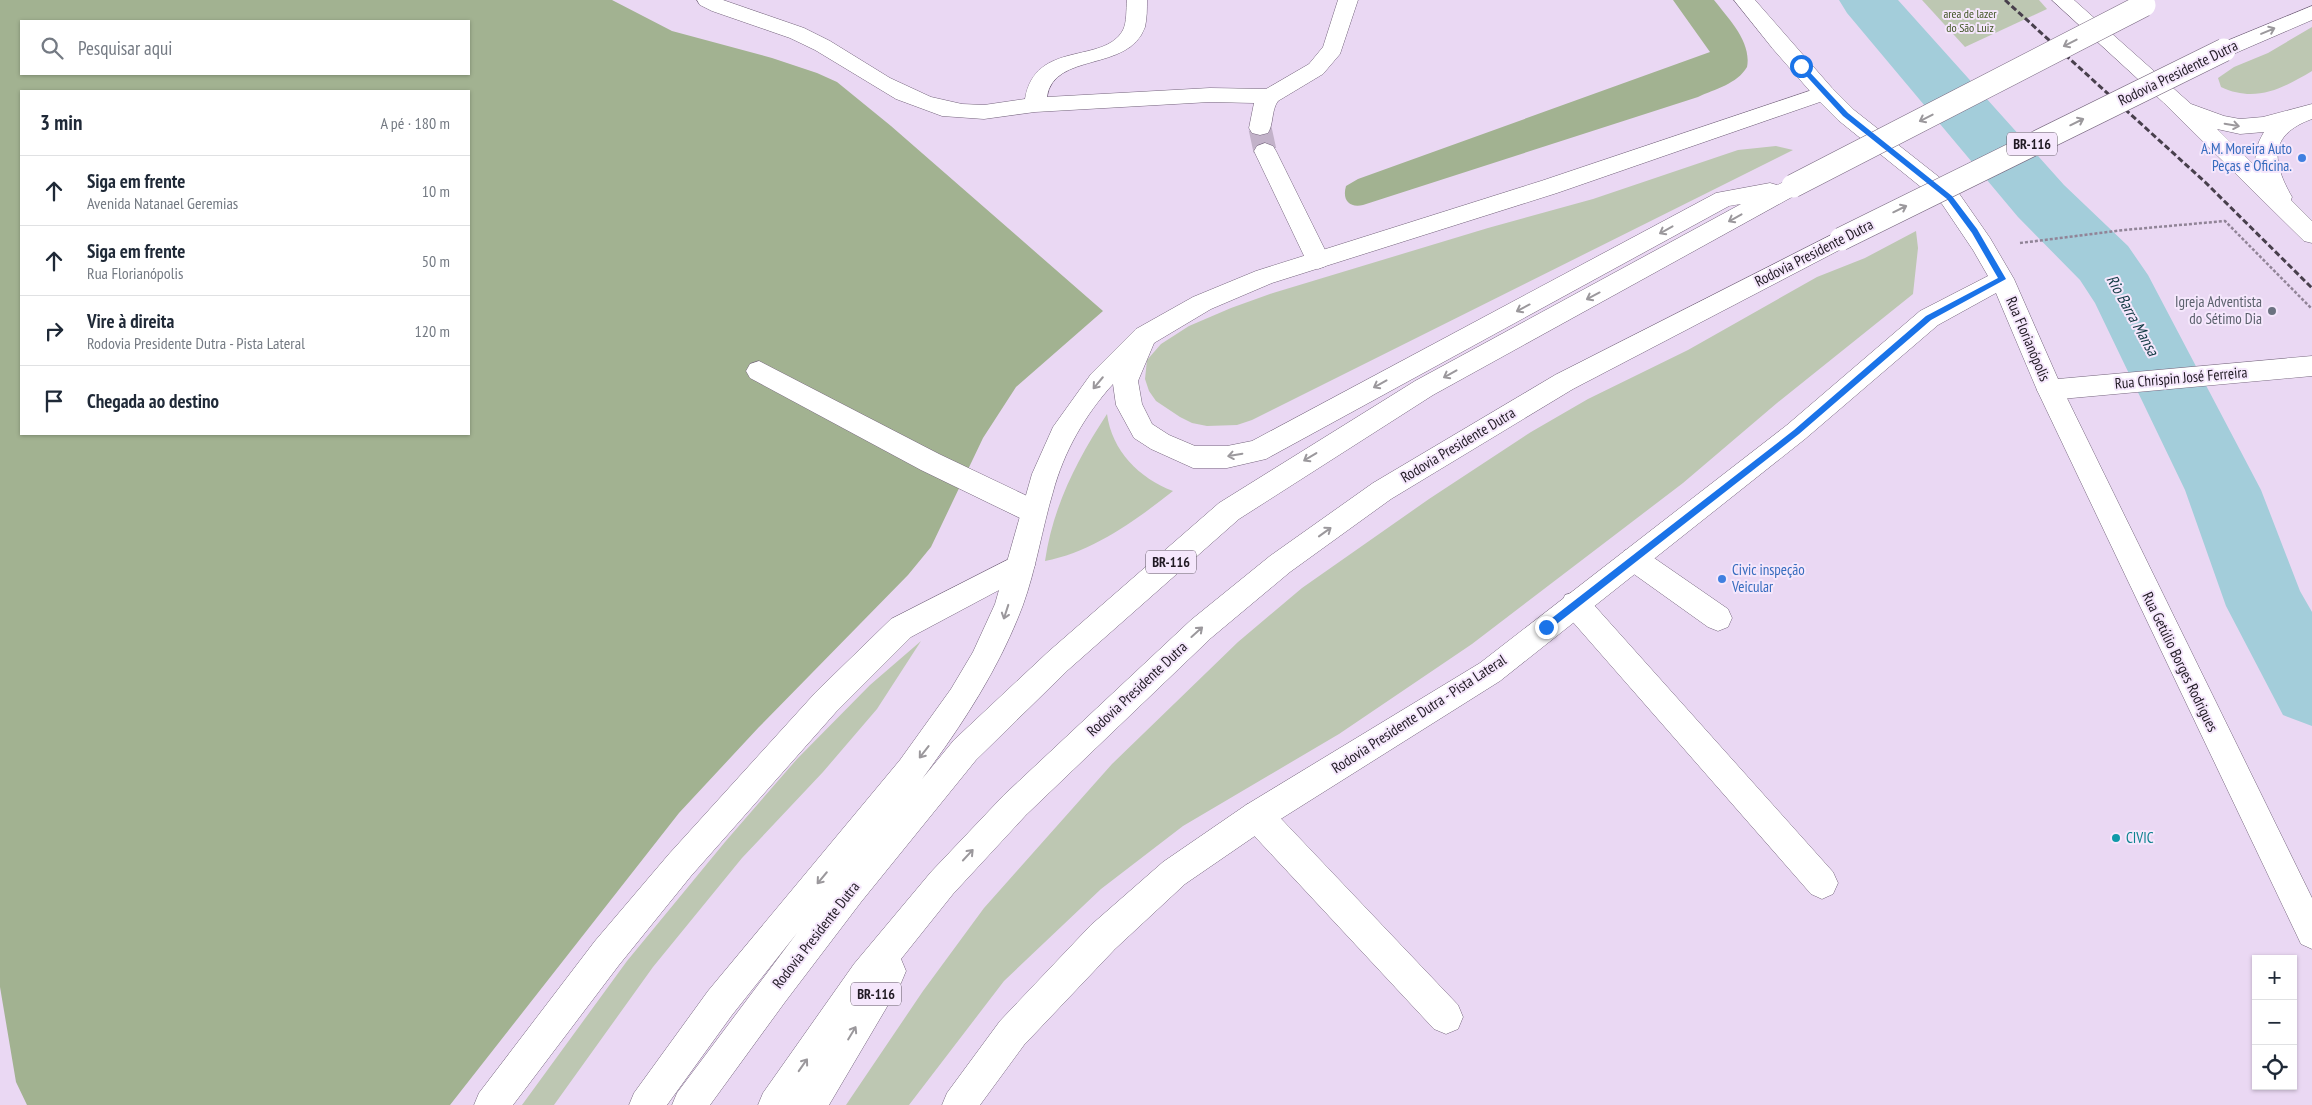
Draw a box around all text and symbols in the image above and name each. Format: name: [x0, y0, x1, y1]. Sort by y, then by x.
park label: area de lazer do São Luiz: [1943, 6, 1997, 35]
search box: [20, 20, 470, 75]
one-way arrow: [2260, 25, 2275, 35]
icon: search: [38, 34, 66, 62]
street label: Rodovia Presidente Dutra: [2115, 35, 2241, 110]
text: Pesquisar aqui: [78, 36, 172, 60]
one-way arrow: [2063, 39, 2078, 48]
route start: [1790, 55, 1813, 78]
text: 3 min: [40, 109, 82, 136]
text: A pé · 180 m: [380, 113, 450, 133]
one-way arrow: [1918, 113, 1933, 123]
one-way arrow: [2070, 117, 2085, 127]
one-way arrow: [2223, 121, 2239, 130]
road number: BR-116: [2007, 132, 2057, 156]
place label: A.M. Moreira Auto Peças e Oficina.: [2201, 139, 2292, 175]
marker: A.M. Moreira Auto Peças e Oficina.: [2296, 152, 2308, 164]
text: Siga em frente: [87, 169, 185, 193]
icon: ahead: [40, 177, 68, 205]
text: 10 m: [422, 181, 450, 201]
text: Avenida Natanael Geremias: [87, 193, 238, 213]
one-way arrow: [1892, 204, 1907, 214]
one-way arrow: [1728, 214, 1743, 223]
street label: Rodovia Presidente Dutra: [1751, 214, 1876, 291]
one-way arrow: [1659, 226, 1674, 235]
text: Siga em frente: [87, 239, 185, 263]
icon: ahead: [40, 247, 68, 275]
text: 50 m: [422, 251, 450, 271]
text: Rua Florianópolis: [87, 263, 183, 283]
water label: Rio Barra Mansa: [2103, 271, 2164, 360]
one-way arrow: [1585, 291, 1600, 301]
place label: Igreja Adventista do Sétimo Dia: [2175, 292, 2262, 328]
street label: Rua Florianópolis: [2002, 294, 2055, 384]
one-way arrow: [1516, 304, 1531, 313]
marker: Igreja Adventista do Sétimo Dia: [2266, 305, 2278, 317]
text: Vire à direita: [87, 309, 174, 333]
icon: right: [40, 317, 68, 345]
text: 120 m: [415, 321, 450, 341]
text: Rodovia Presidente Dutra - Pista Lateral: [87, 333, 305, 353]
street label: Rua Chrispin José Ferreira: [2114, 362, 2248, 393]
one-way arrow: [1443, 370, 1458, 379]
one-way arrow: [1093, 376, 1104, 389]
one-way arrow: [1373, 379, 1387, 389]
icon: arrive: [40, 387, 68, 415]
text: Chegada ao destino: [87, 389, 219, 413]
street label: Rodovia Presidente Dutra: [1397, 403, 1519, 486]
one-way arrow: [1227, 451, 1243, 461]
one-way arrow: [1304, 453, 1318, 463]
one-way arrow: [1318, 527, 1332, 537]
road number: BR-116: [1146, 550, 1196, 574]
place label: Civic inspeção Veicular: [1731, 560, 1805, 596]
marker: Civic inspeção Veicular: [1716, 573, 1728, 585]
street label: Rua Getúlio Borges Rodrigues: [2138, 589, 2223, 735]
one-way arrow: [1001, 604, 1010, 619]
route end: [1535, 616, 1558, 639]
one-way arrow: [1191, 626, 1204, 638]
street label: Rodovia Presidente Dutra: [1082, 637, 1191, 740]
street label: Rodovia Presidente Dutra - Pista Lateral: [1328, 650, 1510, 777]
one-way arrow: [918, 745, 929, 758]
place label: CIVIC: [2126, 828, 2154, 847]
marker: CIVIC: [2110, 832, 2122, 844]
one-way arrow: [962, 849, 974, 862]
one-way arrow: [816, 871, 827, 884]
street label: Rodovia Presidente Dutra: [768, 877, 863, 992]
map controls: [2252, 955, 2297, 1090]
button: +: [2252, 955, 2297, 1000]
road number: BR-116: [851, 982, 901, 1006]
button: −: [2252, 1000, 2297, 1045]
one-way arrow: [848, 1027, 858, 1041]
button: locate: [2252, 1045, 2297, 1090]
one-way arrow: [798, 1058, 808, 1072]

